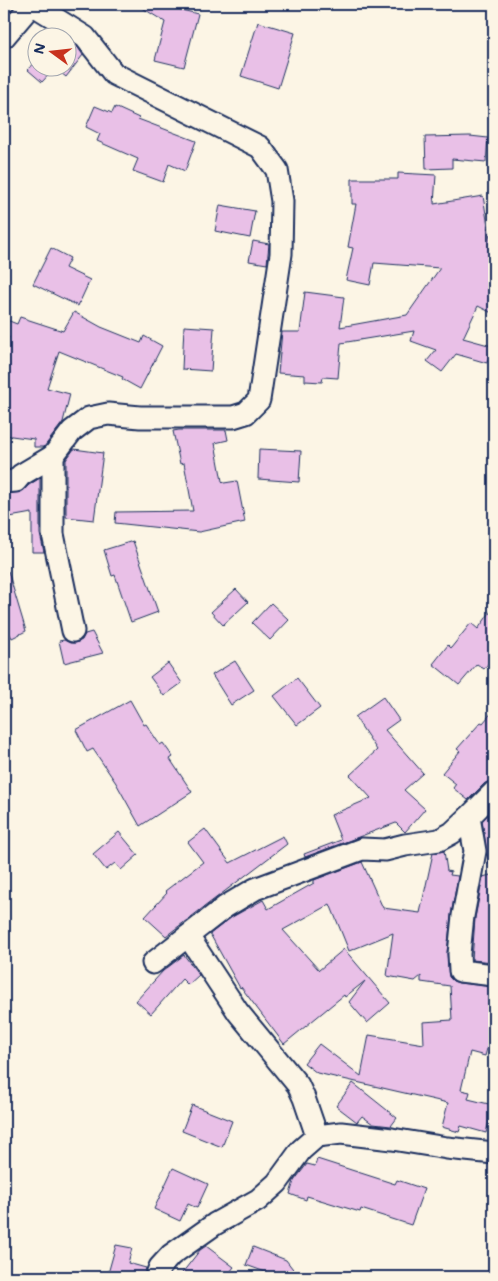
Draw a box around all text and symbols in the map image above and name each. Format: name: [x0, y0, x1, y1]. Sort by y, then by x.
north arrow: [28, 28, 78, 78]
text: N: [28, 41, 50, 56]

